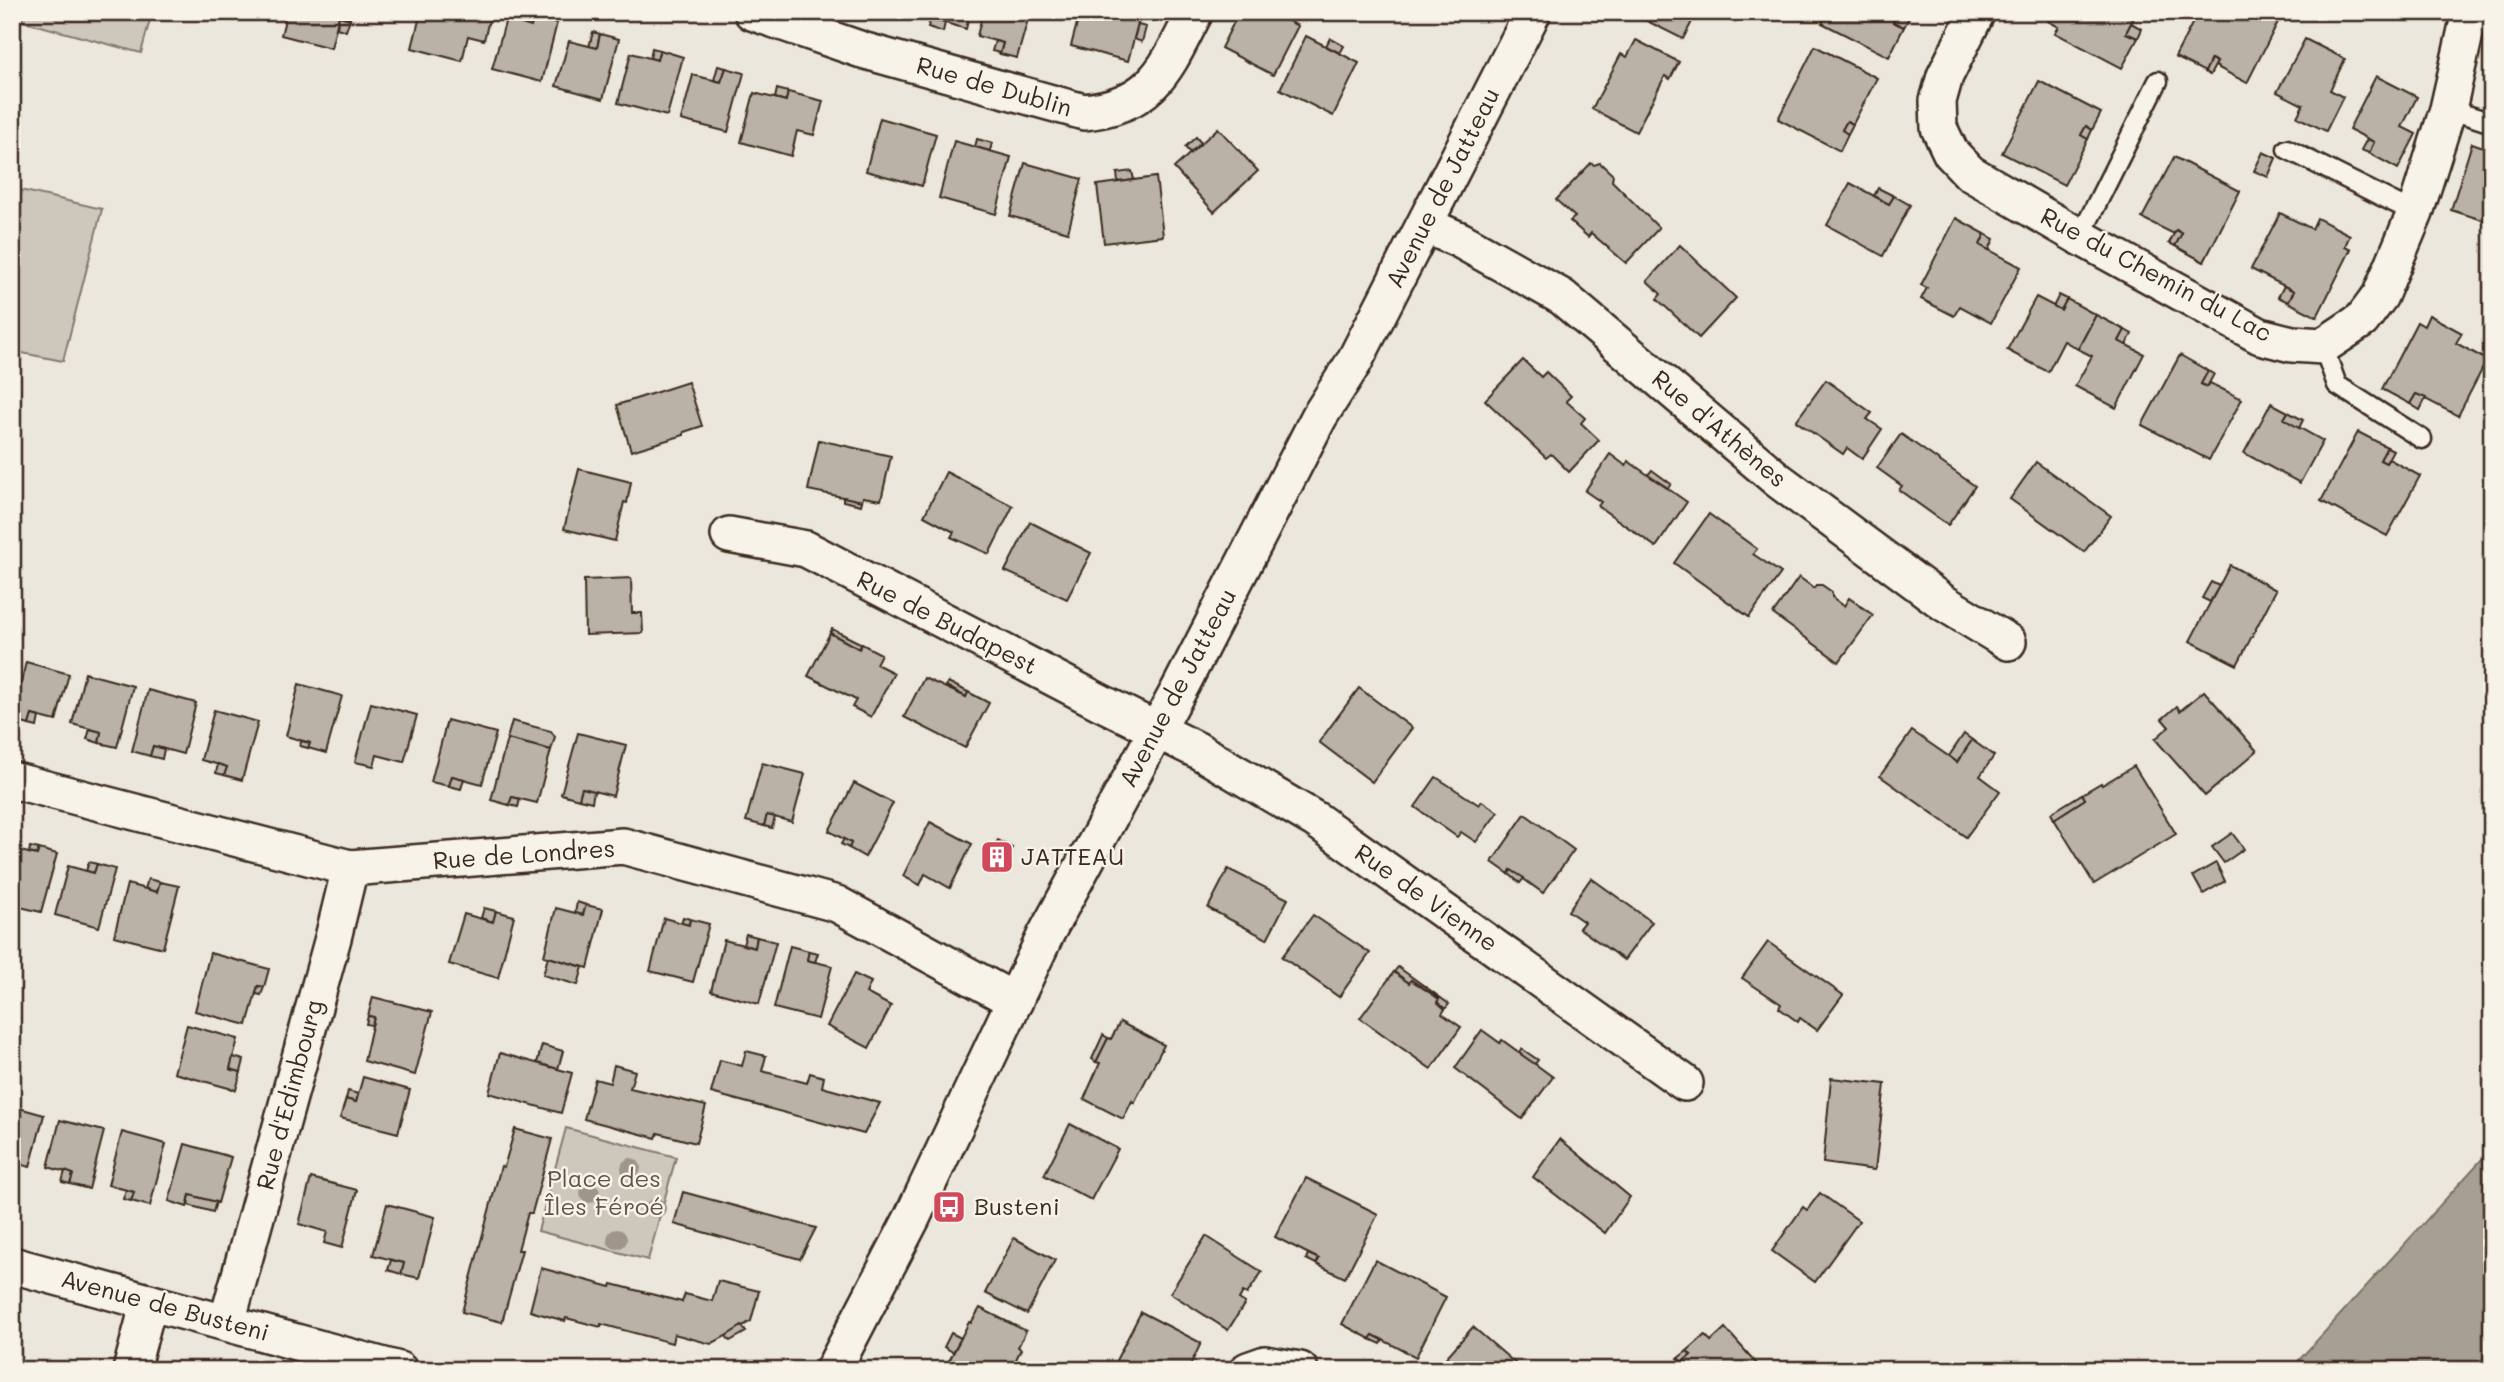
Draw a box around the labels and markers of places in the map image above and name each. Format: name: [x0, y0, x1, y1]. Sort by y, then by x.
building icon: JATTEAU: [978, 838, 1016, 876]
place label: JATTEAU: [1021, 840, 1124, 871]
bus stop icon: Busteni: [930, 1188, 968, 1226]
place label: Busteni: [974, 1190, 1060, 1221]

